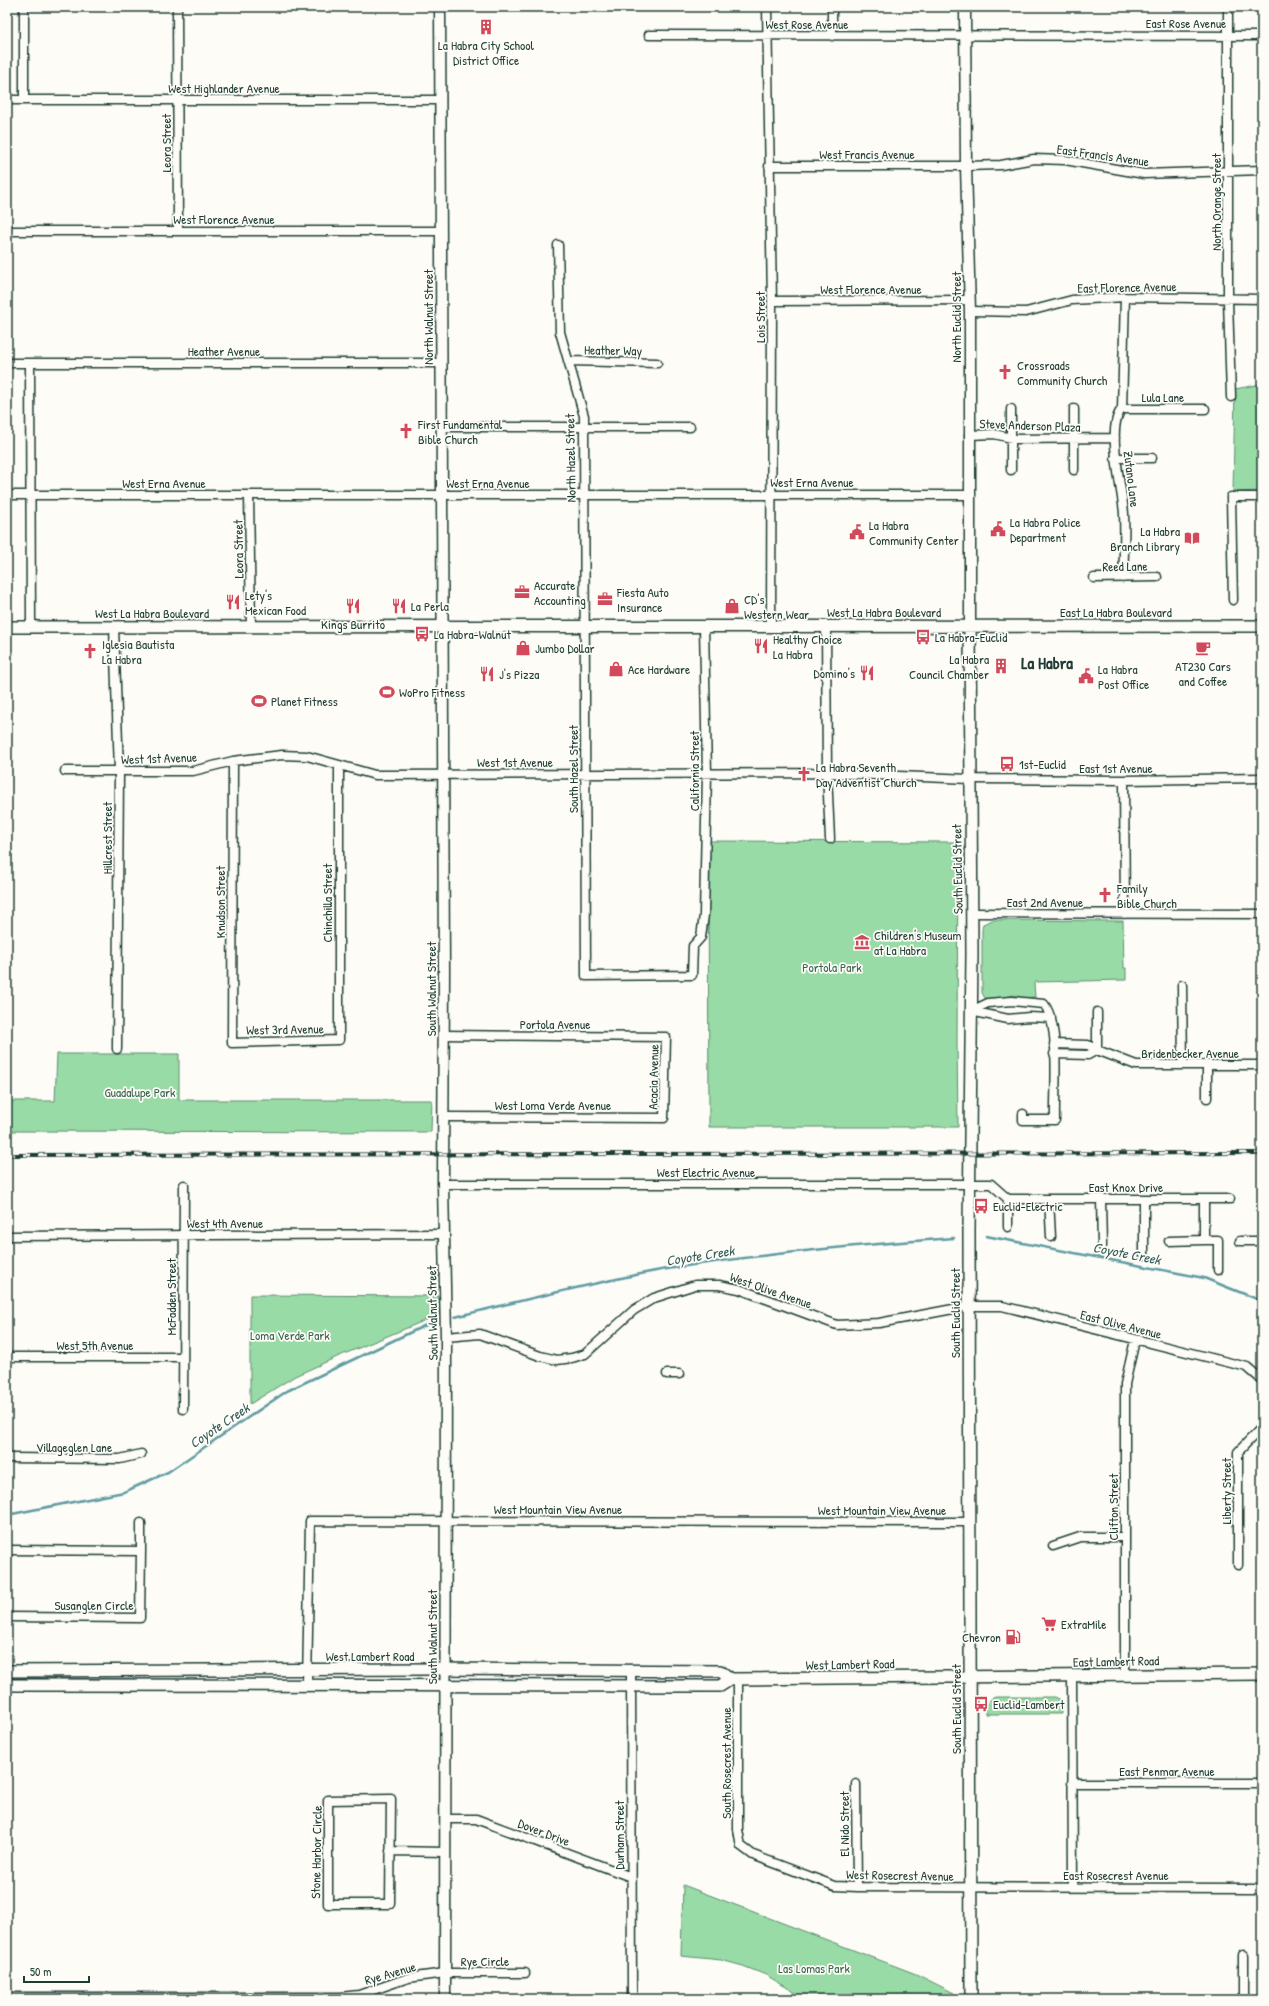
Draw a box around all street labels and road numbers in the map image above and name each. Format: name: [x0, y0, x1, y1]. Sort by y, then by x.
street label: East Rose Avenue: [1146, 14, 1226, 32]
street label: West Rose Avenue: [766, 15, 848, 33]
street label: West Highlander Avenue: [168, 79, 280, 97]
street label: Leora Street: [157, 113, 175, 172]
street label: East Francis Avenue: [1056, 140, 1150, 170]
street label: West Francis Avenue: [819, 145, 915, 163]
street label: North Orange Street: [1207, 153, 1225, 251]
street label: West Florence Avenue: [173, 210, 275, 228]
street label: North Walnut Street: [419, 269, 437, 365]
street label: North Euclid Street: [947, 271, 965, 362]
street label: East Florence Avenue: [1077, 277, 1177, 297]
street label: West Florence Avenue: [820, 280, 922, 298]
street label: Lois Street: [751, 291, 769, 343]
street label: Heather Way: [584, 340, 643, 360]
street label: Heather Avenue: [188, 342, 260, 360]
street label: Lula Lane: [1142, 388, 1184, 406]
street label: North Hazel Street: [560, 413, 580, 503]
street label: Steve Anderson Plaza: [979, 414, 1081, 436]
street label: Zutano Lane: [1120, 450, 1144, 508]
street label: West Erna Avenue: [770, 473, 854, 491]
street label: West Erna Avenue: [122, 474, 206, 492]
street label: West Erna Avenue: [446, 474, 530, 492]
street label: Leora Street: [228, 519, 248, 578]
street label: Reed Lane: [1102, 557, 1148, 575]
street label: West La Habra Boulevard: [827, 603, 941, 621]
street label: East La Habra Boulevard: [1060, 603, 1172, 621]
street label: West La Habra Boulevard: [95, 604, 209, 622]
street label: South Hazel Street: [564, 724, 582, 813]
street label: California Street: [685, 730, 703, 811]
street label: West 1st Avenue: [121, 748, 197, 768]
street label: West 1st Avenue: [477, 753, 553, 771]
street label: East 1st Avenue: [1079, 759, 1153, 777]
street label: Hillcrest Street: [98, 801, 116, 874]
street label: South Euclid Street: [947, 823, 967, 914]
street label: Chinchilla Street: [318, 863, 336, 942]
street label: Knudson Street: [211, 865, 229, 938]
street label: East 2nd Avenue: [1007, 893, 1083, 911]
street label: South Walnut Street: [422, 941, 440, 1036]
street label: Portola Avenue: [520, 1015, 590, 1033]
street label: West 3rd Avenue: [246, 1019, 324, 1039]
street label: Acacia Avenue: [643, 1044, 663, 1110]
street label: Bridenbecker Avenue: [1141, 1044, 1239, 1062]
street label: West Loma Verde Avenue: [495, 1096, 611, 1114]
street label: West Electric Avenue: [657, 1163, 755, 1181]
street label: East Knox Drive: [1089, 1178, 1163, 1196]
street label: West 4th Avenue: [187, 1214, 263, 1232]
street label: McFadden Street: [162, 1258, 180, 1336]
street label: South Walnut Street: [422, 1265, 442, 1361]
street label: South Euclid Street: [946, 1267, 964, 1358]
street label: West Olive Avenue: [728, 1268, 814, 1312]
street label: East Olive Avenue: [1078, 1305, 1164, 1343]
street label: West 5th Avenue: [56, 1336, 134, 1354]
street label: Villageglen Lane: [36, 1438, 112, 1456]
street label: Liberty Street: [1217, 1457, 1235, 1524]
street label: Clifton Street: [1104, 1473, 1122, 1541]
street label: West Mountain View Avenue: [494, 1500, 622, 1518]
street label: West Mountain View Avenue: [818, 1501, 946, 1519]
street label: South Walnut Street: [423, 1589, 441, 1684]
street label: Susanglen Circle: [54, 1596, 134, 1614]
street label: West Lambert Road: [326, 1647, 414, 1665]
street label: East Lambert Road: [1073, 1651, 1159, 1671]
street label: West Lambert Road: [805, 1654, 895, 1674]
street label: South Euclid Street: [947, 1663, 965, 1754]
street label: South Rosecrest Avenue: [717, 1707, 735, 1819]
street label: East Penmar Avenue: [1119, 1762, 1215, 1780]
street label: El Nido Street: [835, 1791, 853, 1857]
street label: Durham Street: [610, 1800, 628, 1870]
street label: Stone Harbor Circle: [306, 1805, 326, 1899]
street label: Dover Drive: [515, 1814, 573, 1850]
street label: West Rosecrest Avenue: [846, 1865, 954, 1885]
street label: East Rosecrest Avenue: [1063, 1866, 1169, 1884]
street label: Rye Circle: [461, 1952, 509, 1970]
street label: Rye Avenue: [362, 1957, 418, 1989]

